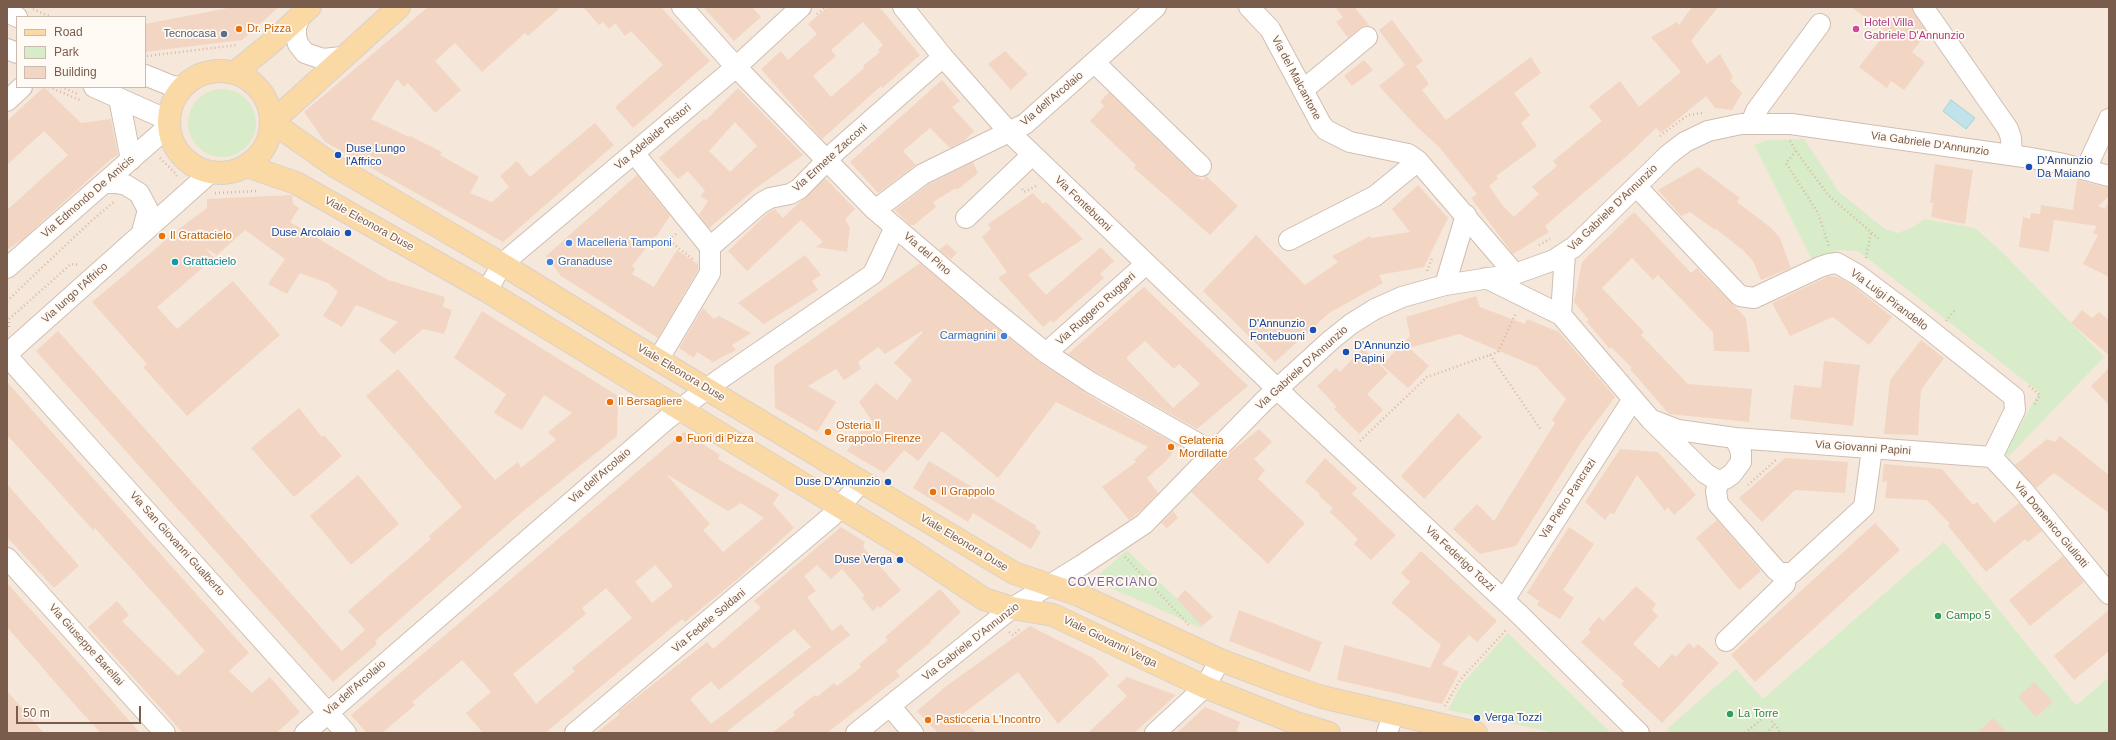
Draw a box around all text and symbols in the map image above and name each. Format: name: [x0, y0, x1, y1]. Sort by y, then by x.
legend: [16, 16, 146, 88]
place label: Hotel Villa Gabriele D'Annunzio: [1864, 16, 1965, 42]
place label: Dr. Pizza: [247, 22, 291, 36]
marker: Dr. Pizza: [234, 24, 244, 34]
marker: Hotel Villa Gabriele D'Annunzio: [1851, 24, 1861, 34]
text: Road: [54, 25, 83, 39]
place label: Tecnocasa: [163, 27, 216, 41]
marker: Tecnocasa: [219, 29, 229, 39]
street label: Via del Malcantone: [1268, 34, 1324, 122]
text: Park: [54, 45, 79, 59]
text: Building: [54, 65, 97, 79]
street label: Via dell'Arcolaio: [1018, 69, 1086, 129]
street label: Via Adelaide Ristori: [612, 101, 694, 173]
street label: Via Ermete Zacconi: [790, 121, 870, 195]
street label: Via Gabriele D'Annunzio: [1870, 129, 1990, 159]
place label: Duse Lungo l'Affrico: [346, 142, 405, 168]
marker: Duse Lungo l'Affrico: [333, 150, 343, 160]
street label: Via Edmondo De Amicis: [39, 153, 137, 241]
place label: D'Annunzio Da Maiano: [2037, 154, 2093, 180]
street label: Via Gabriele D'Annunzio: [1566, 162, 1660, 254]
marker: D'Annunzio Da Maiano: [2024, 162, 2034, 172]
street label: Via Fontebuoni: [1052, 174, 1114, 234]
street label: Viale Eleonora Duse: [322, 194, 416, 254]
place label: Duse Arcolaio: [272, 226, 340, 240]
marker: Duse Arcolaio: [343, 228, 353, 238]
place label: Il Grattacielo: [170, 229, 232, 243]
street label: Via del Pino: [901, 230, 953, 278]
marker: Il Grattacielo: [157, 231, 167, 241]
place label: Macelleria Tamponi: [577, 236, 672, 250]
marker: Macelleria Tamponi: [564, 238, 574, 248]
place label: Grattacielo: [183, 255, 236, 269]
place label: Granaduse: [558, 255, 612, 269]
marker: Grattacielo: [170, 257, 180, 267]
marker: Granaduse: [545, 257, 555, 267]
street label: Via lungo l'Affrico: [39, 260, 111, 326]
street label: Via Luigi Pirandello: [1848, 266, 1930, 334]
street label: Via Ruggero Ruggeri: [1053, 270, 1139, 348]
place label: D'Annunzio Fontebuoni: [1249, 317, 1305, 343]
street label: Via Gabriele D'Annunzio: [1253, 323, 1351, 413]
marker: D'Annunzio Fontebuoni: [1308, 325, 1318, 335]
place label: Carmagnini: [940, 329, 996, 343]
marker: Carmagnini: [999, 331, 1009, 341]
place label: D'Annunzio Papini: [1354, 339, 1410, 365]
street label: Viale Eleonora Duse: [635, 342, 727, 404]
marker: D'Annunzio Papini: [1341, 347, 1351, 357]
place label: Il Bersagliere: [618, 395, 682, 409]
marker: Il Bersagliere: [605, 397, 615, 407]
place label: Osteria Il Grappolo Firenze: [836, 419, 921, 445]
marker: Osteria Il Grappolo Firenze: [823, 427, 833, 437]
place label: Fuori di Pizza: [687, 432, 754, 446]
marker: Fuori di Pizza: [674, 434, 684, 444]
place label: Gelateria Mordilatte: [1179, 434, 1227, 460]
street label: Via Giovanni Papini: [1815, 438, 1911, 458]
marker: Gelateria Mordilatte: [1166, 442, 1176, 452]
street label: Via dell'Arcolaio: [566, 446, 634, 506]
street label: Via Pietro Pancrazi: [1537, 456, 1599, 542]
place label: Duse D'Annunzio: [795, 475, 880, 489]
marker: Duse D'Annunzio: [883, 477, 893, 487]
street label: Via Domenico Giuliotti: [2011, 479, 2091, 571]
place label: Il Grappolo: [941, 485, 995, 499]
marker: Il Grappolo: [928, 487, 938, 497]
street label: Via San Giovanni Gualberto: [127, 489, 227, 599]
street label: Viale Eleonora Duse: [918, 512, 1010, 574]
street label: Via Federigo Tozzi: [1422, 523, 1498, 595]
place label: Duse Verga: [835, 553, 892, 567]
marker: Duse Verga: [895, 555, 905, 565]
district label: COVERCIANO: [1068, 576, 1158, 590]
street label: Via Fedele Soldani: [669, 586, 749, 656]
street label: Via Gabriele D'Annunzio: [920, 600, 1022, 684]
street label: Via Giuseppe Barellai: [46, 601, 126, 689]
place label: Campo 5: [1946, 609, 1991, 623]
marker: Campo 5: [1933, 611, 1943, 621]
street label: Viale Giovanni Verga: [1061, 614, 1159, 670]
street label: Via dell'Arcolaio: [321, 658, 389, 718]
scale bar: [18, 698, 143, 724]
text: 50 m: [23, 706, 50, 720]
place label: La Torre: [1738, 707, 1778, 721]
marker: La Torre: [1725, 709, 1735, 719]
place label: Verga Tozzi: [1485, 711, 1542, 725]
place label: Pasticceria L'Incontro: [936, 713, 1041, 727]
marker: Verga Tozzi: [1472, 713, 1482, 723]
marker: Pasticceria L'Incontro: [923, 715, 933, 725]

